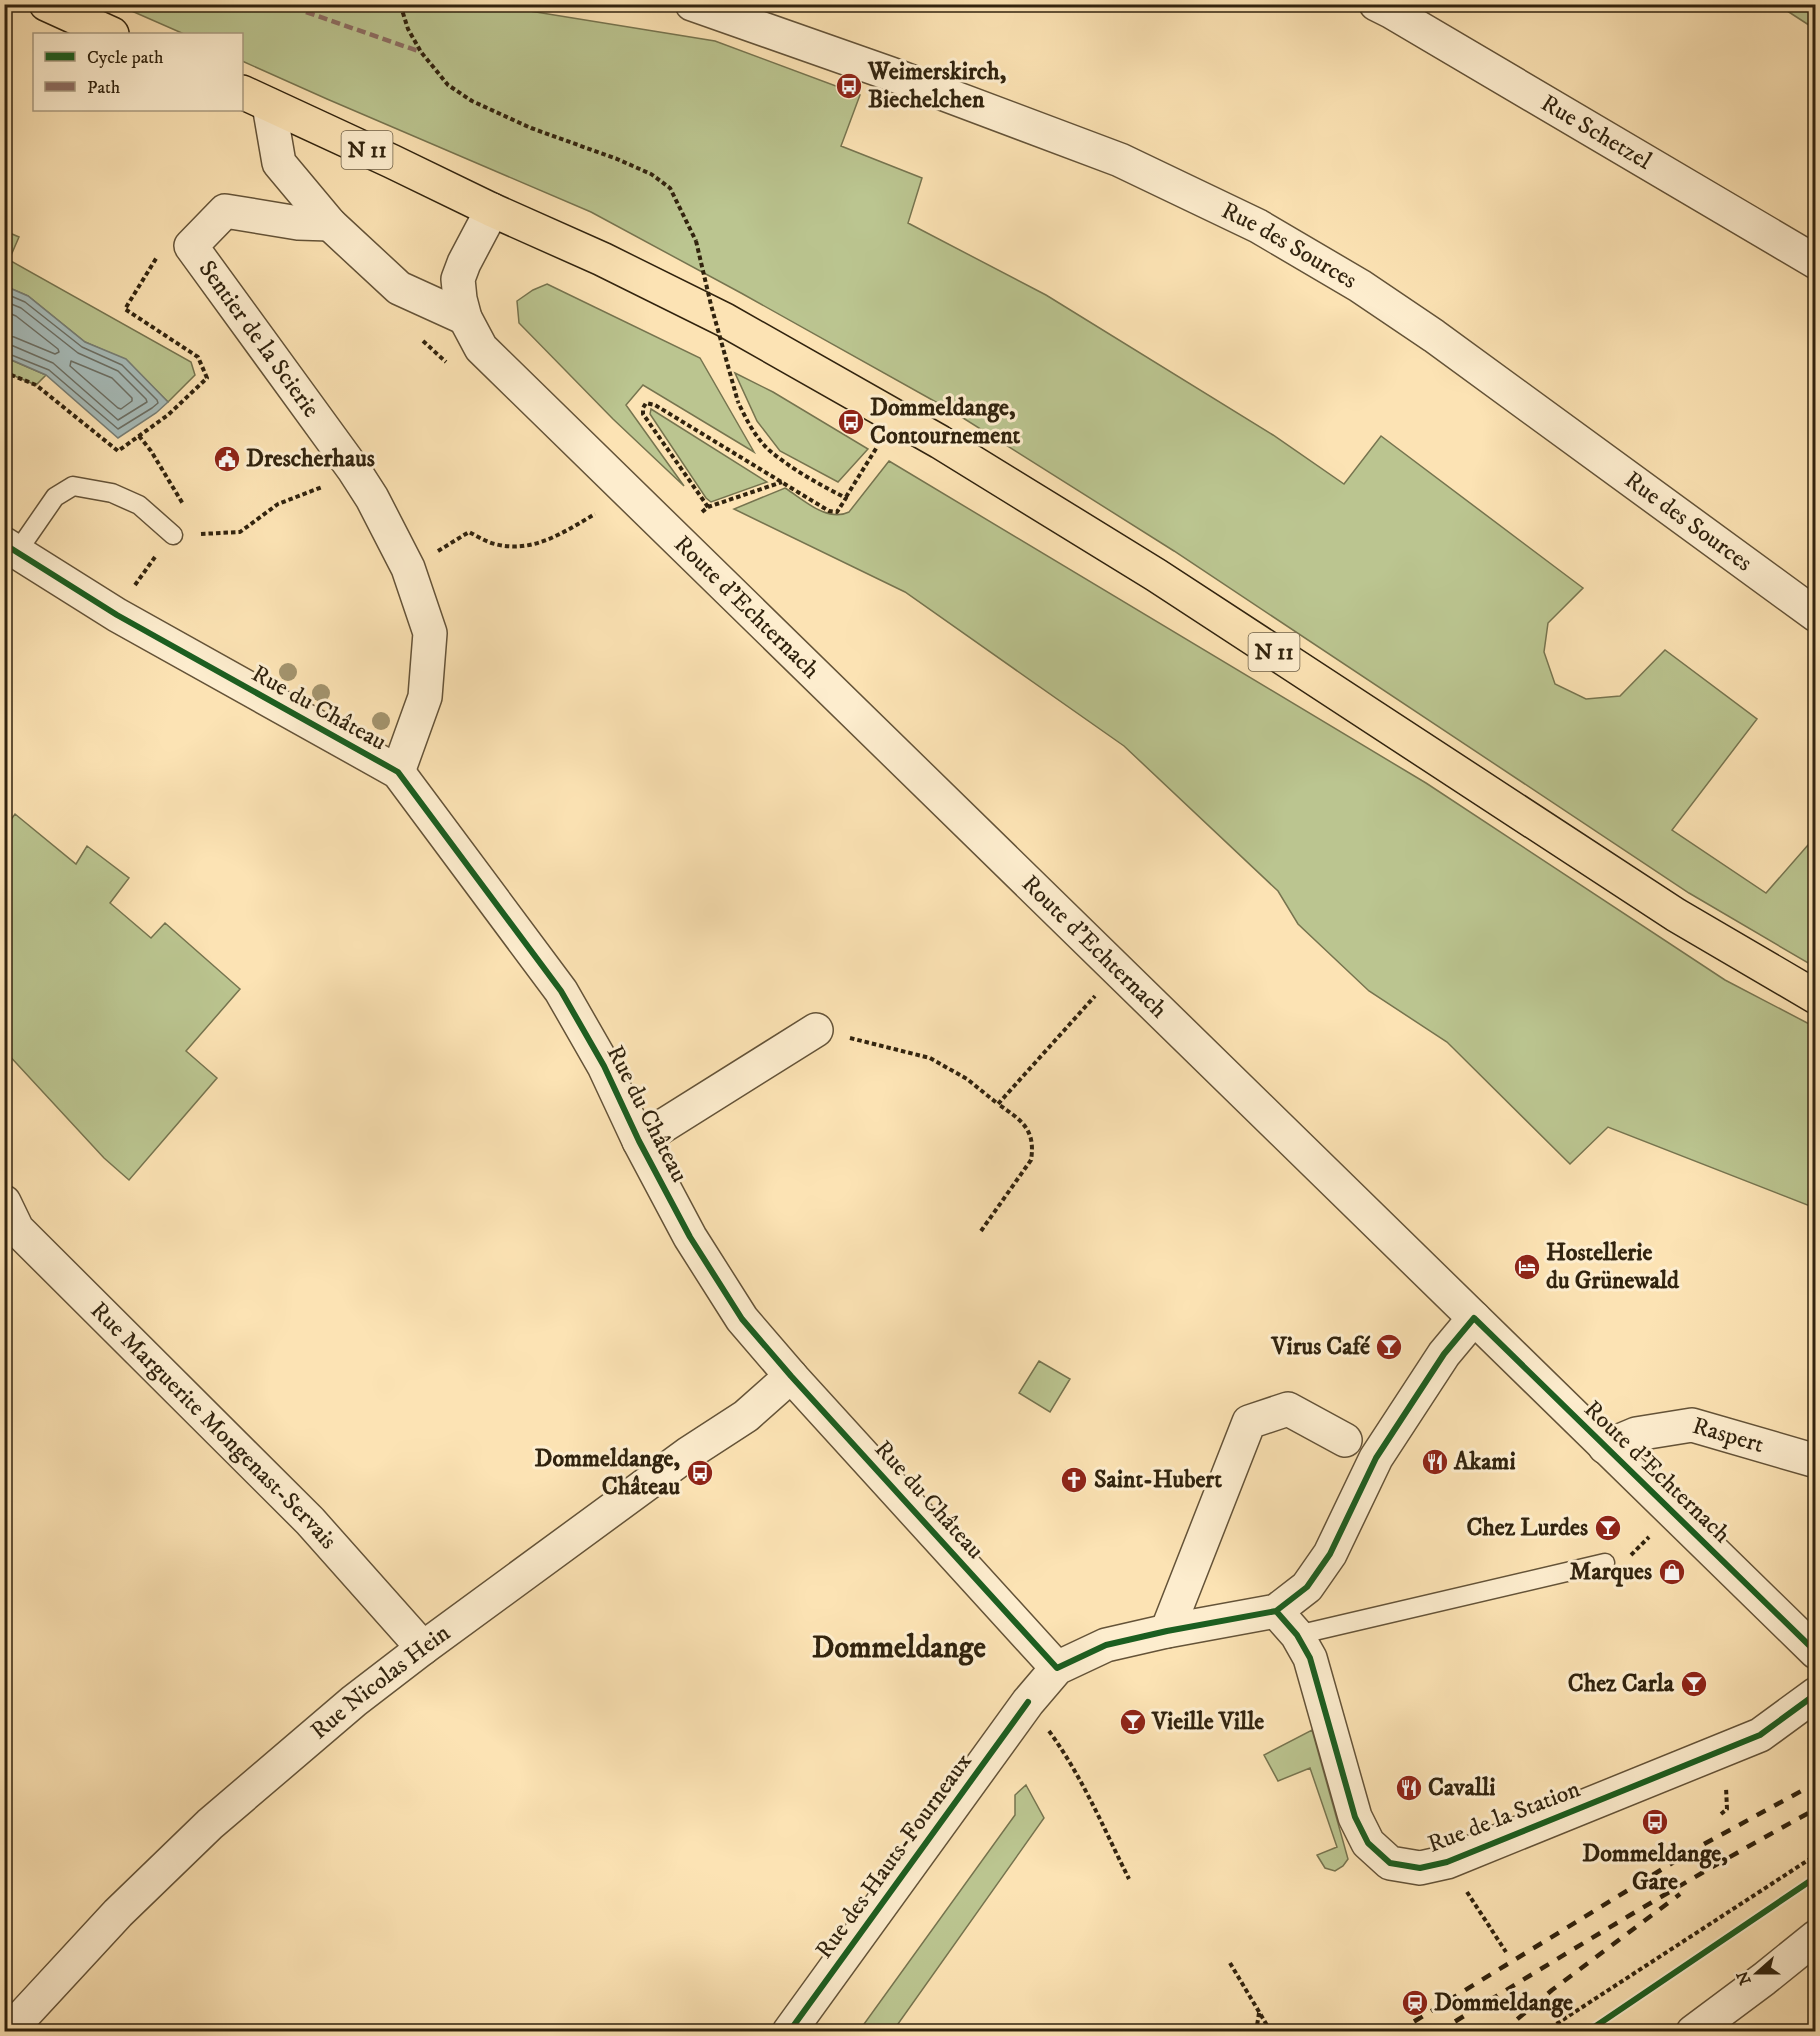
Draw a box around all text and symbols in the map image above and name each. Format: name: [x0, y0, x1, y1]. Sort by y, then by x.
legend: [33, 33, 243, 111]
text: Cycle path: [87, 47, 164, 69]
place label: Weimerskirch, Biechelchen: [867, 57, 1006, 115]
bus stop icon: Weimerskirch, Biechelchen: [834, 71, 864, 101]
text: Path: [87, 77, 121, 99]
street label: Rue Schetzel: [1536, 88, 1658, 177]
road number: N 11: [342, 131, 392, 169]
street label: Rue des Sources: [1216, 196, 1362, 296]
street label: Sentier de la Scierie: [192, 255, 326, 423]
place label: Dommeldange, Contournement: [870, 393, 1021, 451]
bus stop icon: Dommeldange, Contournement: [836, 407, 866, 437]
public building icon: Drescherhaus: [212, 444, 242, 474]
place label: Drescherhaus: [246, 444, 375, 474]
street label: Rue des Sources: [1619, 465, 1758, 578]
street label: Route d'Echternach: [667, 530, 826, 686]
road number: N 11: [1248, 633, 1300, 671]
street label: Rue du Château: [246, 659, 392, 757]
street label: Route d'Echternach: [1015, 869, 1174, 1025]
street label: Rue du Château: [600, 1041, 694, 1187]
place label: Hostellerie du Grünewald: [1546, 1238, 1680, 1296]
hotel icon: Hostellerie du Grünewald: [1512, 1252, 1542, 1282]
street label: Rue Marguerite Mongenast-Servais: [84, 1296, 343, 1556]
place label: Virus Café: [1270, 1332, 1371, 1362]
bar icon: Virus Café: [1374, 1332, 1404, 1362]
street label: Route d'Echternach: [1578, 1395, 1737, 1550]
street label: Raspert: [1689, 1411, 1768, 1460]
street label: Rue du Château: [868, 1434, 990, 1566]
place label: Dommeldange, Château: [535, 1444, 680, 1502]
restaurant icon: Akami: [1420, 1447, 1450, 1477]
place label: Akami: [1453, 1447, 1516, 1477]
bus stop icon: Dommeldange, Château: [685, 1458, 715, 1488]
church icon: Saint-Hubert: [1059, 1465, 1089, 1495]
place label: Saint-Hubert: [1094, 1465, 1222, 1495]
place label: Chez Lurdes: [1466, 1513, 1588, 1543]
bar icon: Chez Lurdes: [1593, 1513, 1623, 1543]
place label: Marques: [1570, 1557, 1652, 1587]
shop icon: Marques: [1657, 1557, 1687, 1587]
street label: Rue Nicolas Hein: [305, 1618, 456, 1746]
district label: Dommeldange: [812, 1630, 986, 1667]
place label: Chez Carla: [1568, 1669, 1675, 1699]
bar icon: Chez Carla: [1679, 1669, 1709, 1699]
bar icon: Vieille Ville: [1118, 1707, 1148, 1737]
place label: Vieille Ville: [1151, 1707, 1264, 1737]
street label: Rue des Hauts-Fourneaux: [809, 1747, 979, 1965]
restaurant icon: Cavalli: [1394, 1773, 1424, 1803]
place label: Cavalli: [1428, 1773, 1495, 1803]
street label: Rue de la Station: [1424, 1774, 1585, 1860]
bus stop icon: Dommeldange, Gare: [1640, 1807, 1670, 1837]
place label: Dommeldange, Gare: [1582, 1839, 1728, 1897]
north arrow: [1727, 1943, 1787, 2003]
text: N: [1732, 1968, 1756, 1988]
station icon: Dommeldange: [1400, 1988, 1430, 2018]
place label: Dommeldange: [1434, 1988, 1573, 2018]

